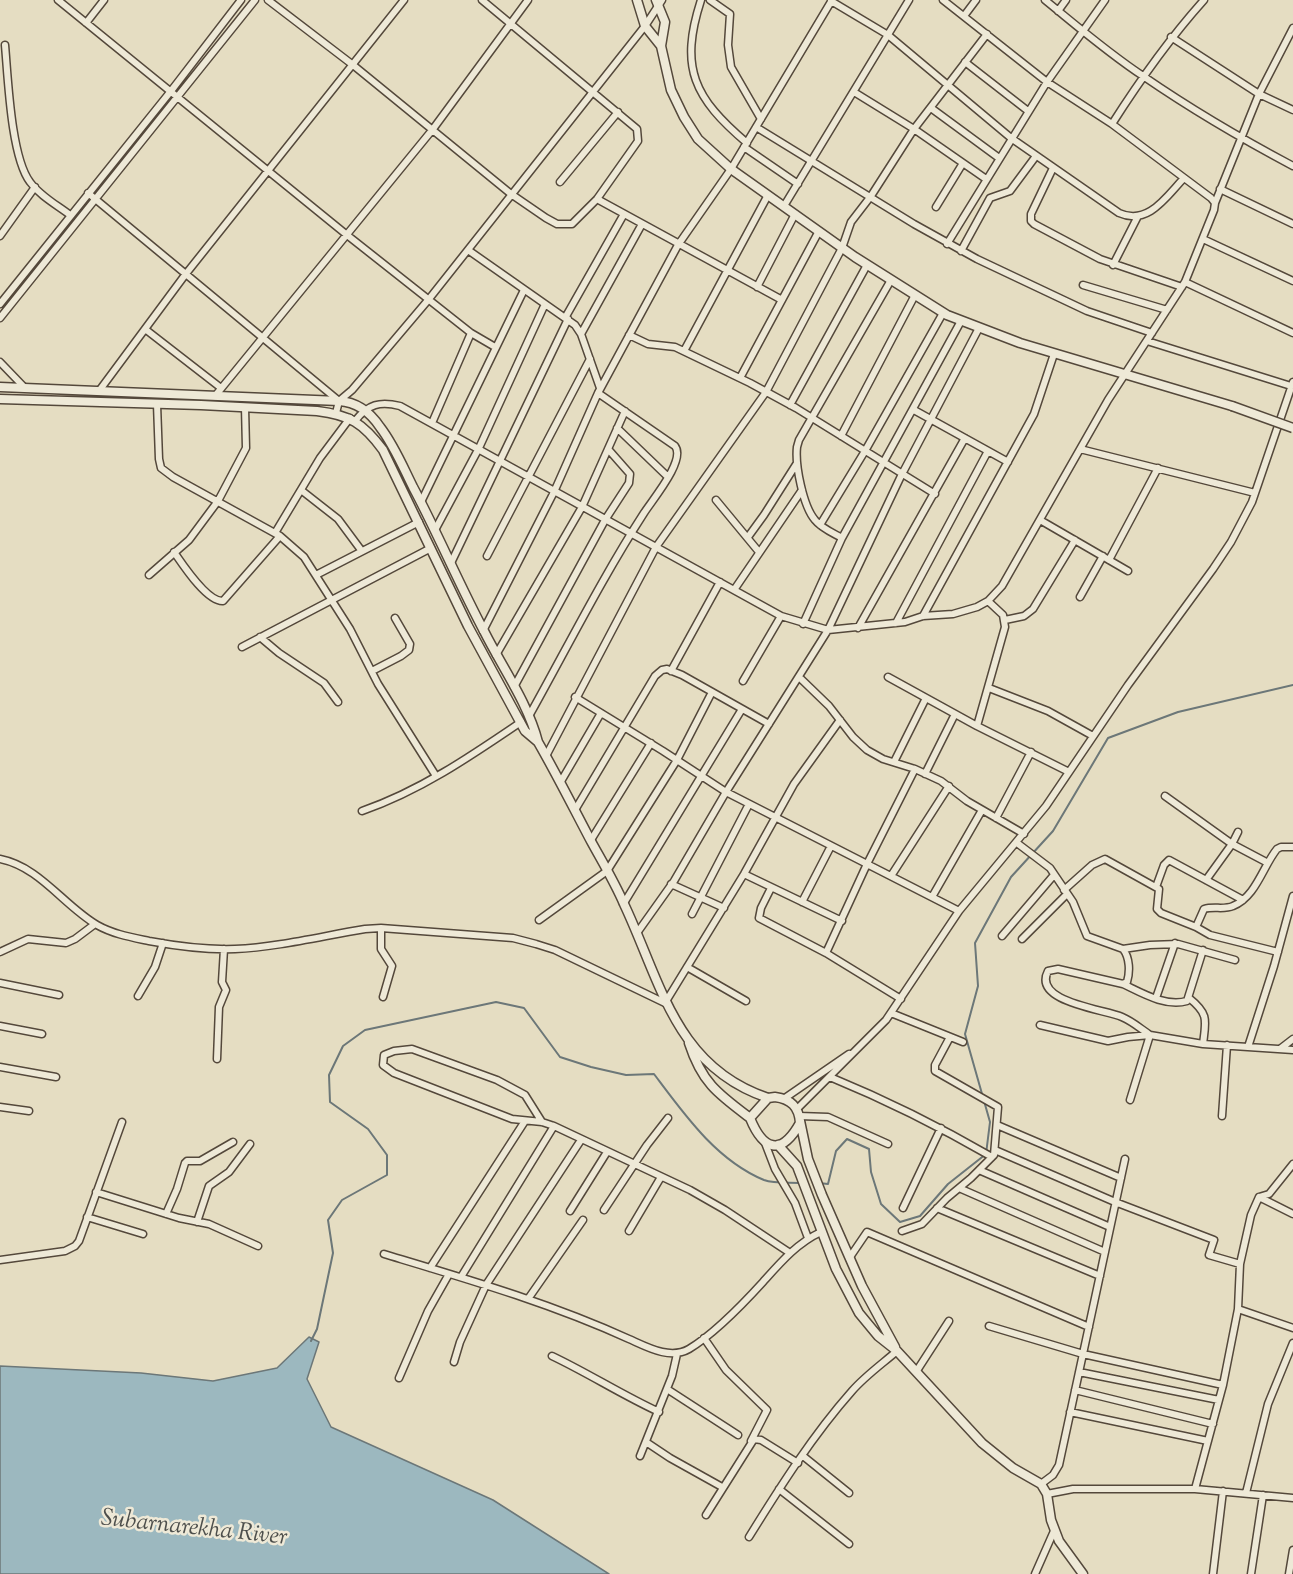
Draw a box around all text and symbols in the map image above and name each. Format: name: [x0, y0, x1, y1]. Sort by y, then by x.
water label: Subarnarekha River: [99, 1506, 289, 1554]

